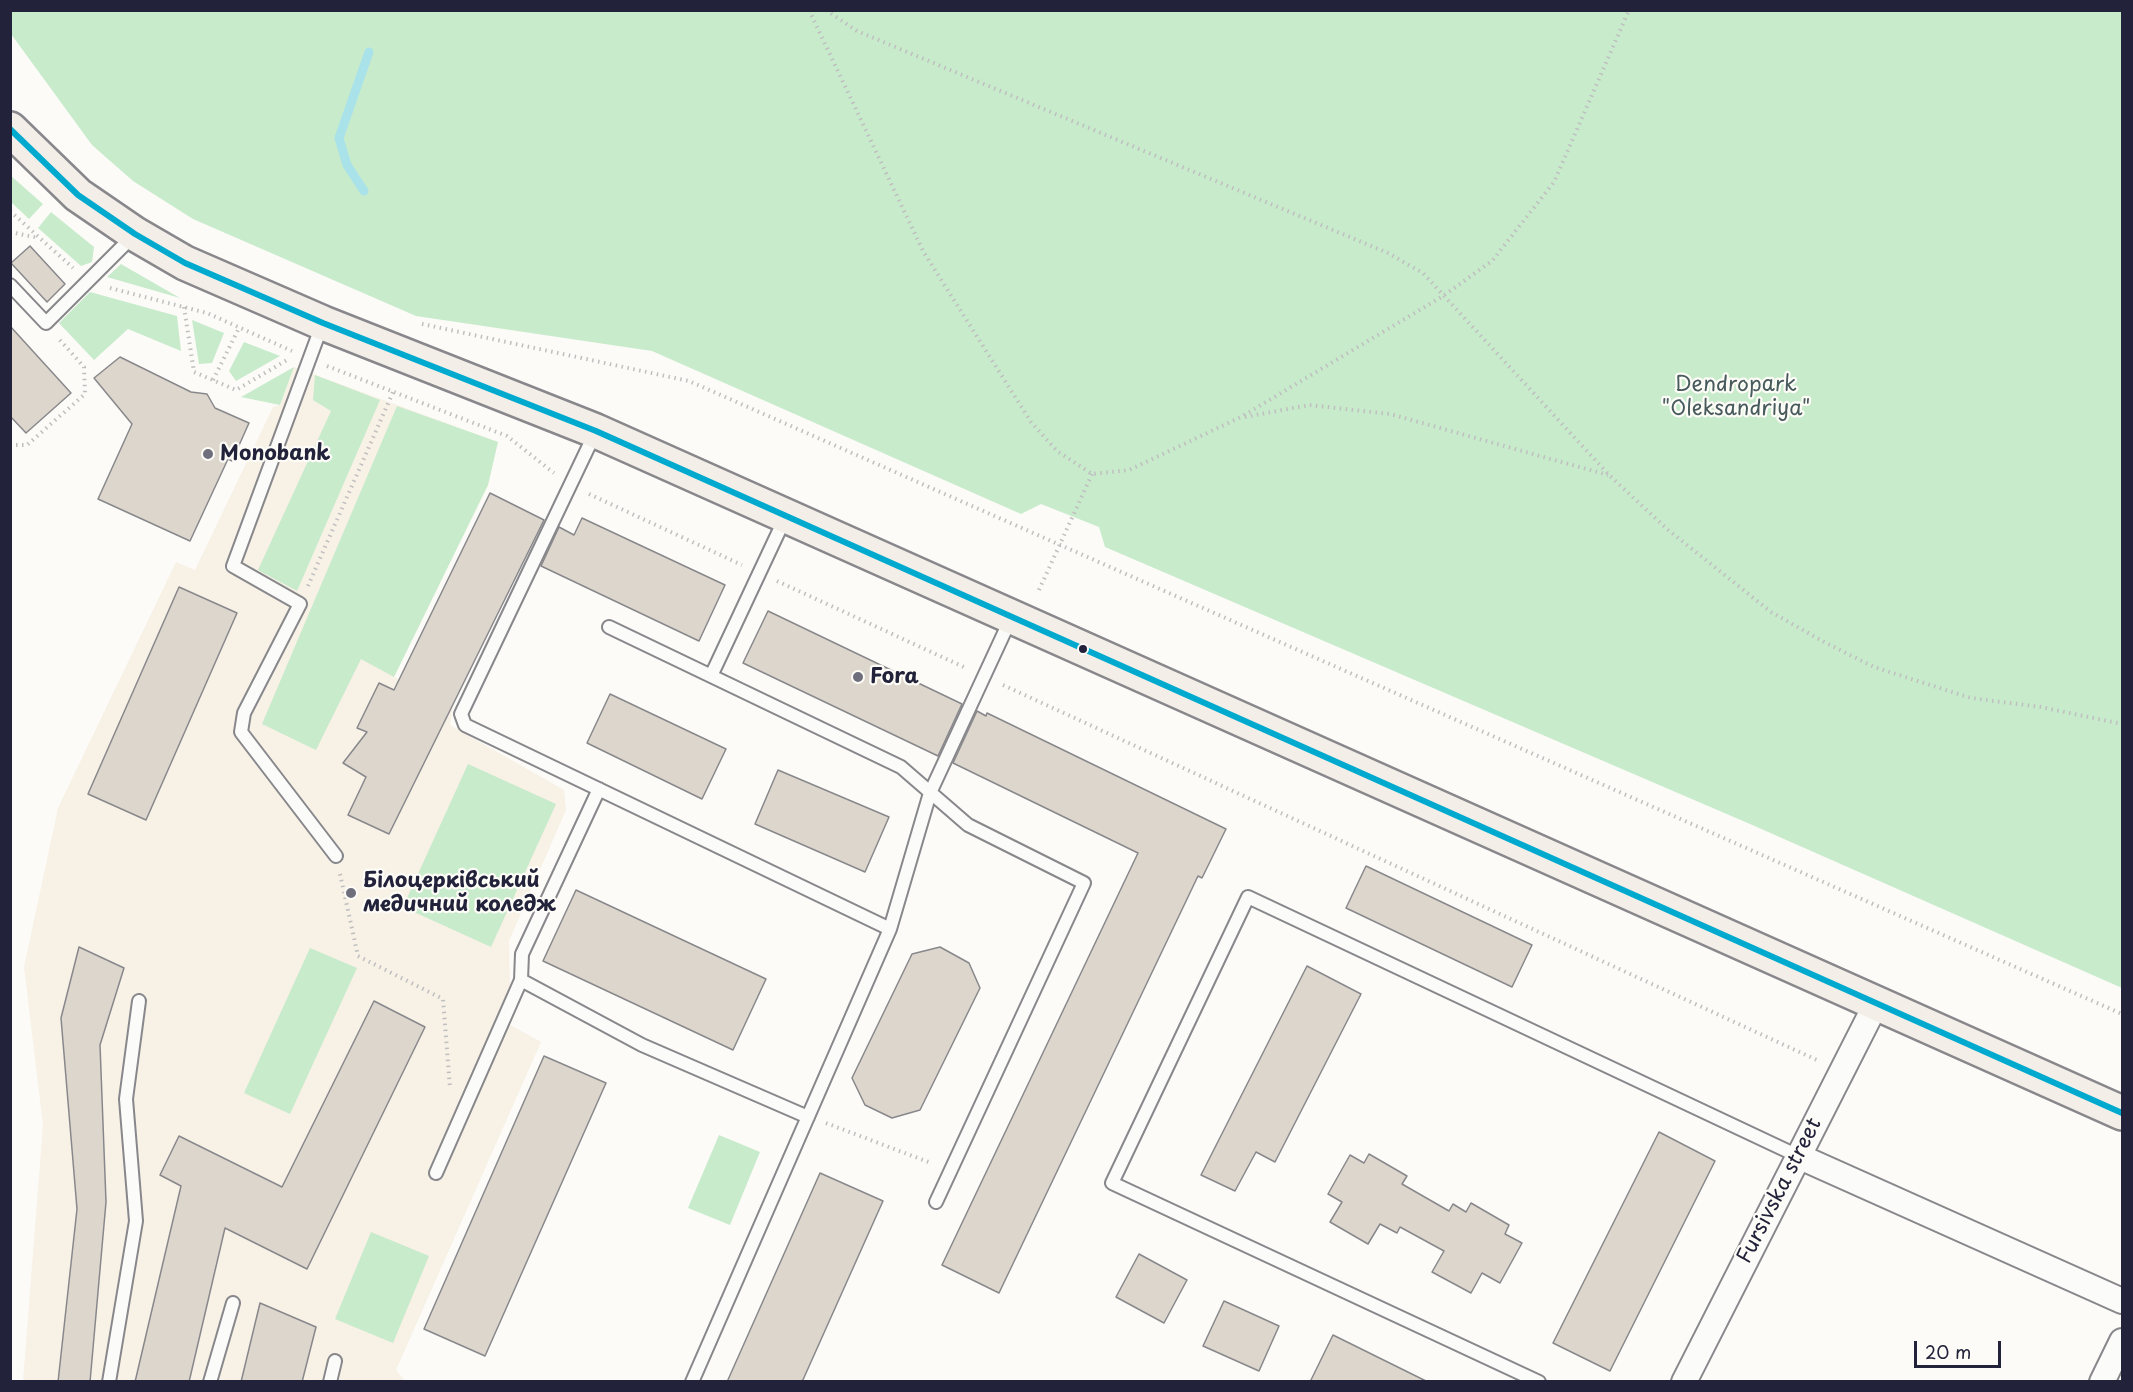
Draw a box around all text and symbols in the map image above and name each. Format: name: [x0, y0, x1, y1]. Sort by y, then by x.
park label: Dendropark "Oleksandriya": [1662, 372, 1810, 422]
place label: Monobank: [220, 441, 330, 467]
marker: Monobank: [201, 447, 215, 461]
unlabelled marker: [1077, 643, 1089, 655]
place label: Fora: [870, 664, 919, 690]
marker: Fora: [851, 670, 865, 684]
place label: Білоцерківський медичний коледж: [363, 868, 556, 918]
marker: Білоцерківський медичний коледж: [344, 886, 358, 900]
street label: Fursivska street: [1732, 1114, 1828, 1268]
scale bar: [1917, 1329, 2004, 1367]
text: 20 m: [1925, 1338, 1971, 1365]

